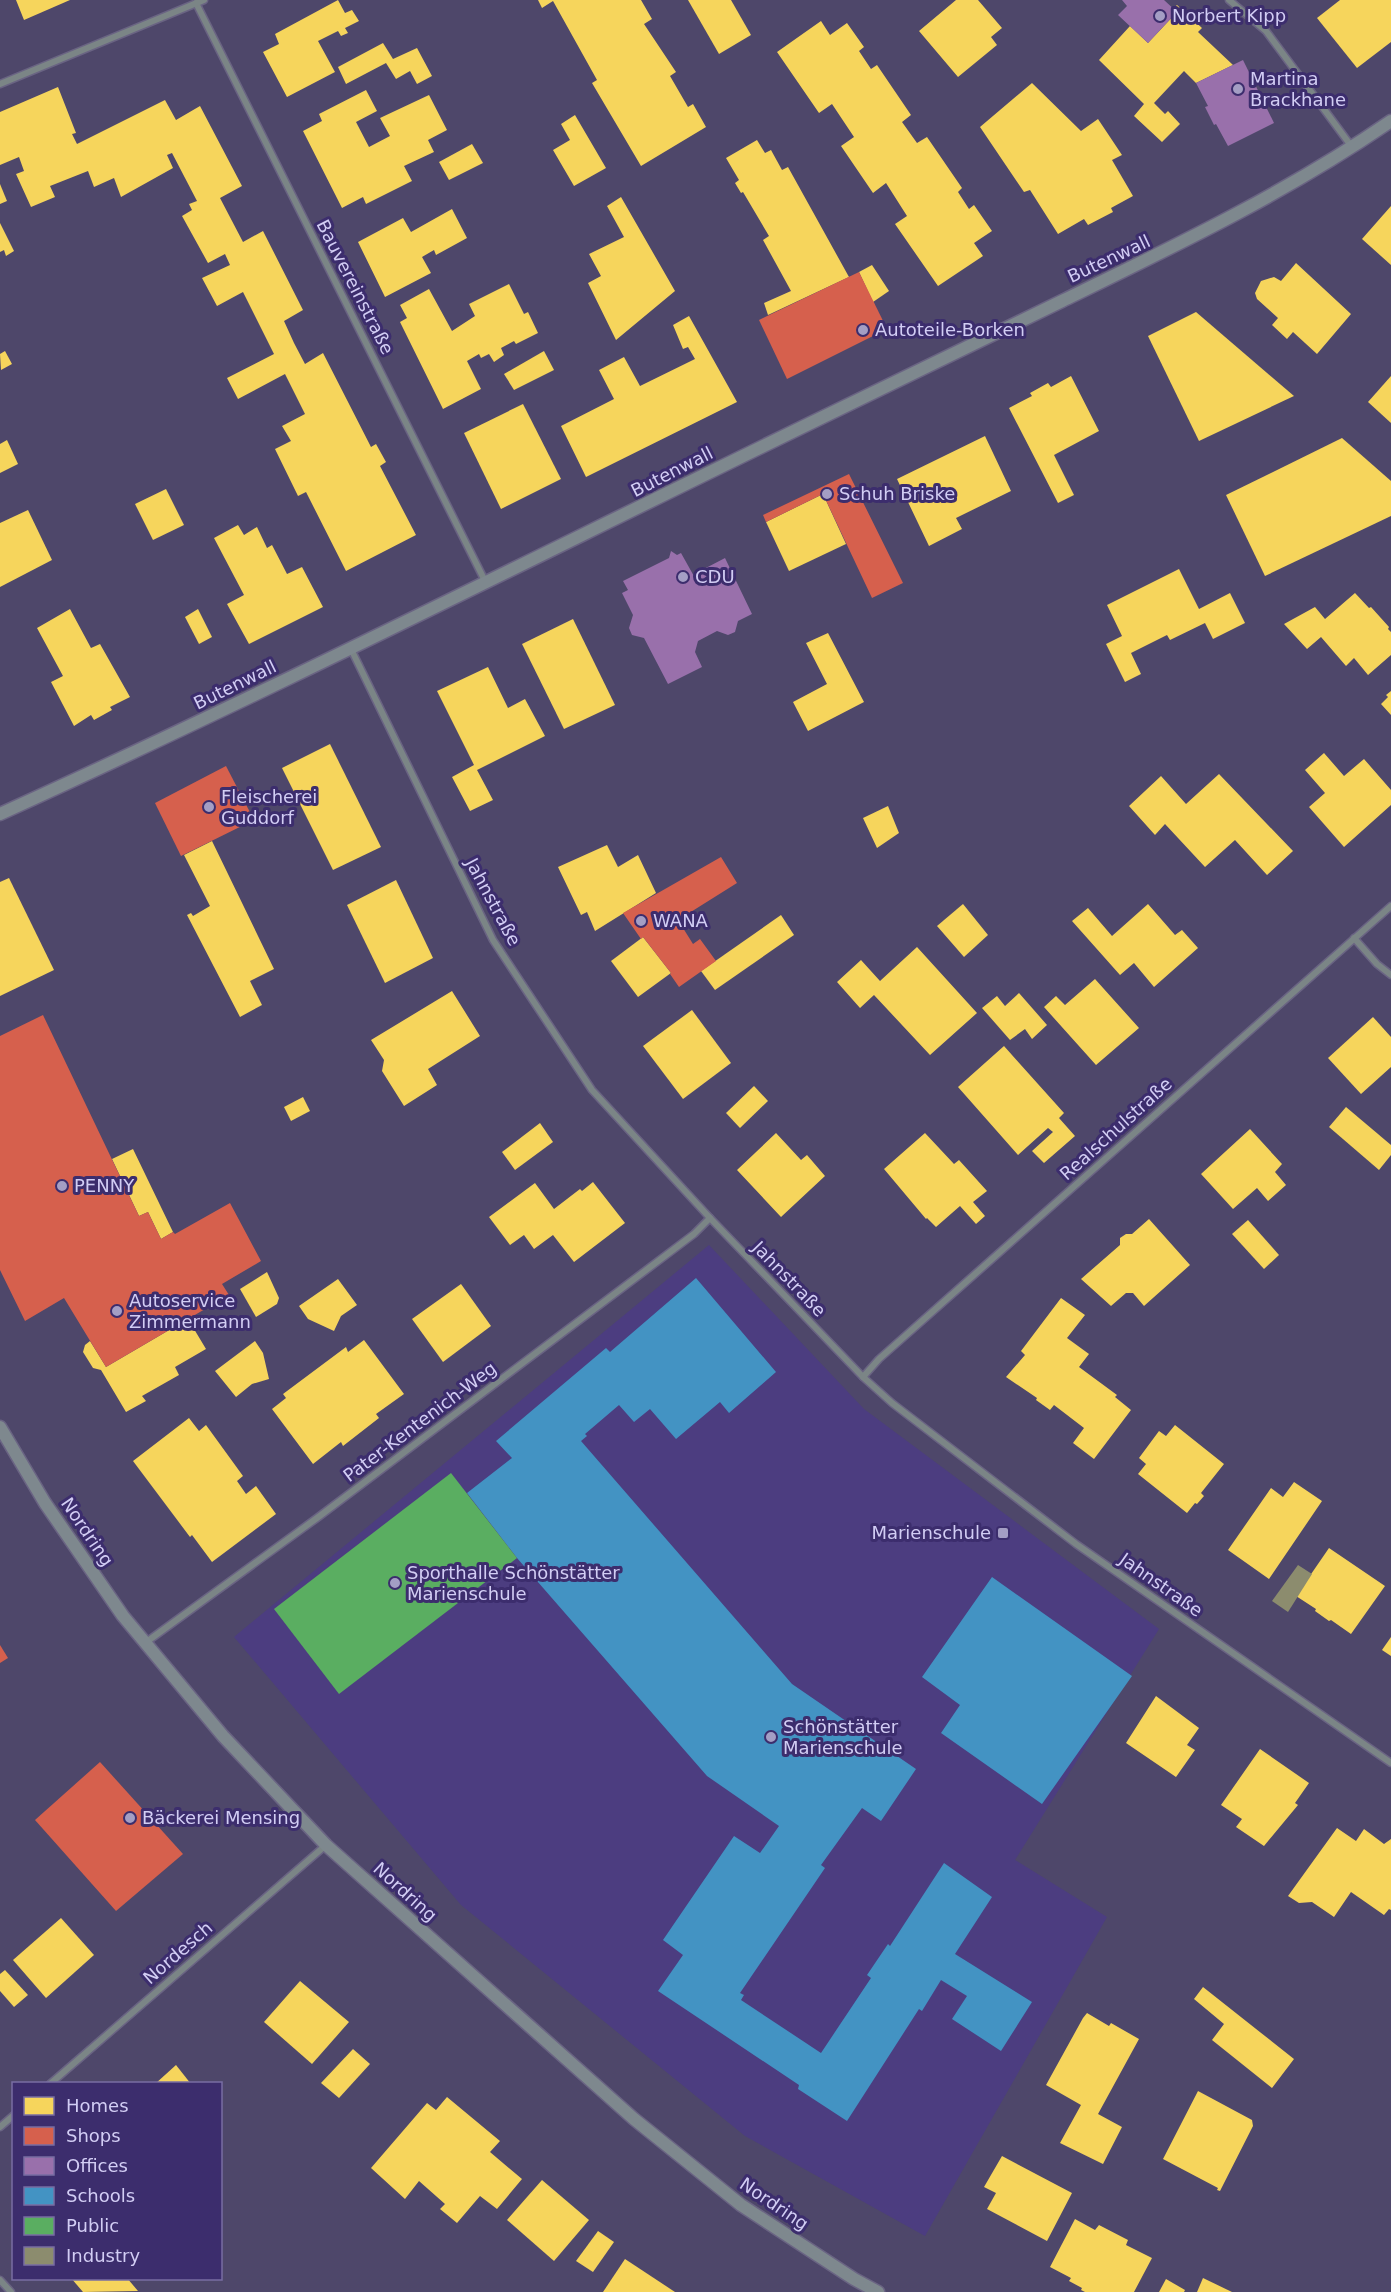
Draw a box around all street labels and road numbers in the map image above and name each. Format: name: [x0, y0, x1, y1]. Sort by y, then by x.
street label: Bauvereinstraße: [312, 216, 398, 358]
street label: Butenwall: [1064, 230, 1154, 287]
street label: Butenwall: [627, 442, 716, 501]
street label: Butenwall: [190, 656, 279, 714]
street label: Jahnstraße: [461, 853, 525, 949]
street label: Realschulstraße: [1055, 1073, 1176, 1184]
street label: Jahnstraße: [748, 1236, 830, 1321]
street label: Pater-Kentenich-Weg: [339, 1357, 500, 1486]
street label: Nordring: [57, 1493, 118, 1570]
street label: Jahnstraße: [1115, 1548, 1207, 1621]
street label: Nordring: [369, 1858, 441, 1926]
street label: Nordesch: [139, 1917, 217, 1988]
street label: Nordring: [736, 2173, 813, 2234]

